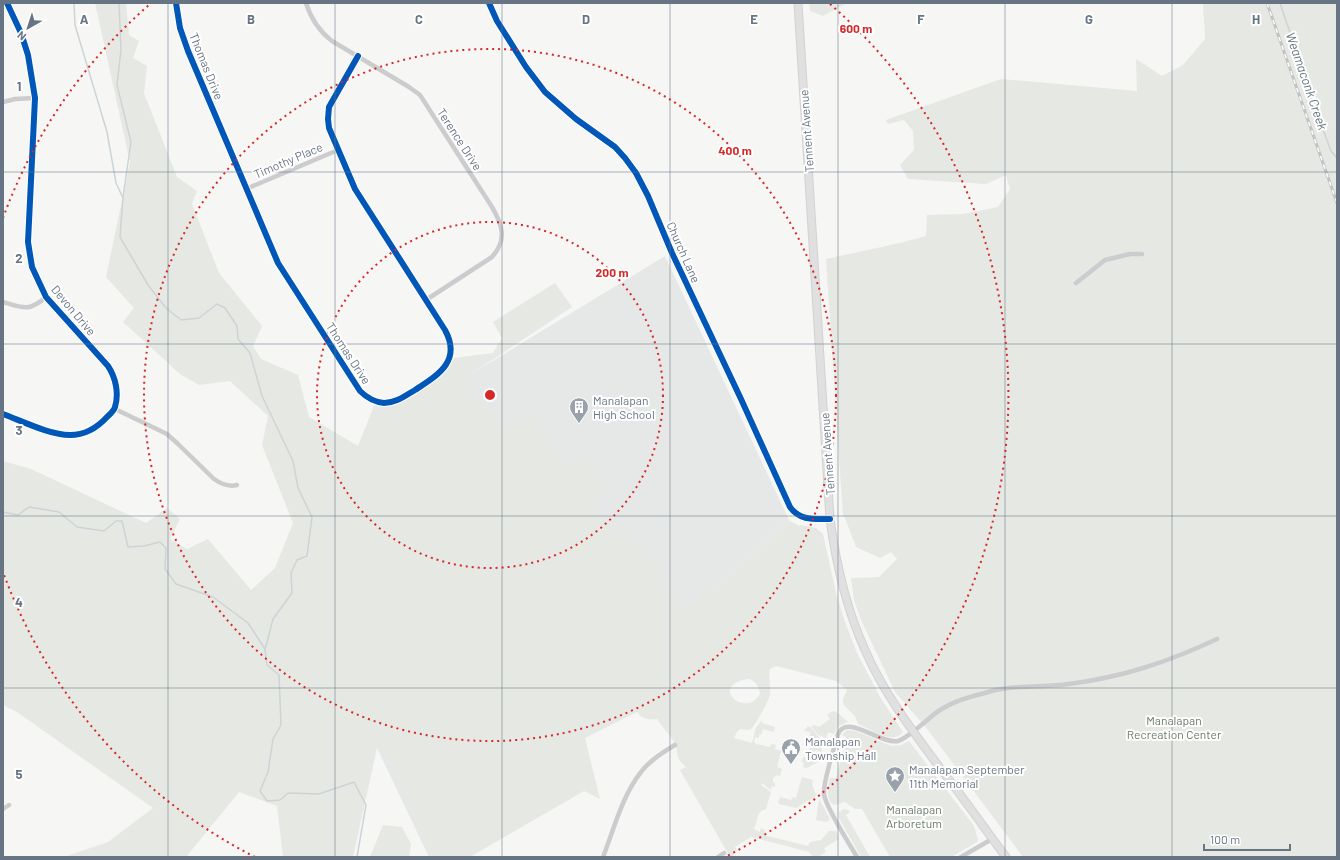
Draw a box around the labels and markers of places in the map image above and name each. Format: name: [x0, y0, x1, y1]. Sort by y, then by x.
centre of rings: [483, 388, 497, 402]
place label: Manalapan High School: [593, 393, 655, 421]
building icon: Manalapan High School: [568, 396, 590, 424]
place label: Manalapan Township Hall: [805, 734, 876, 762]
public building icon: Manalapan Township Hall: [780, 737, 802, 765]
place label: Manalapan September 11th Memorial: [909, 762, 1025, 790]
place icon: Manalapan September 11th Memorial: [884, 765, 906, 793]

